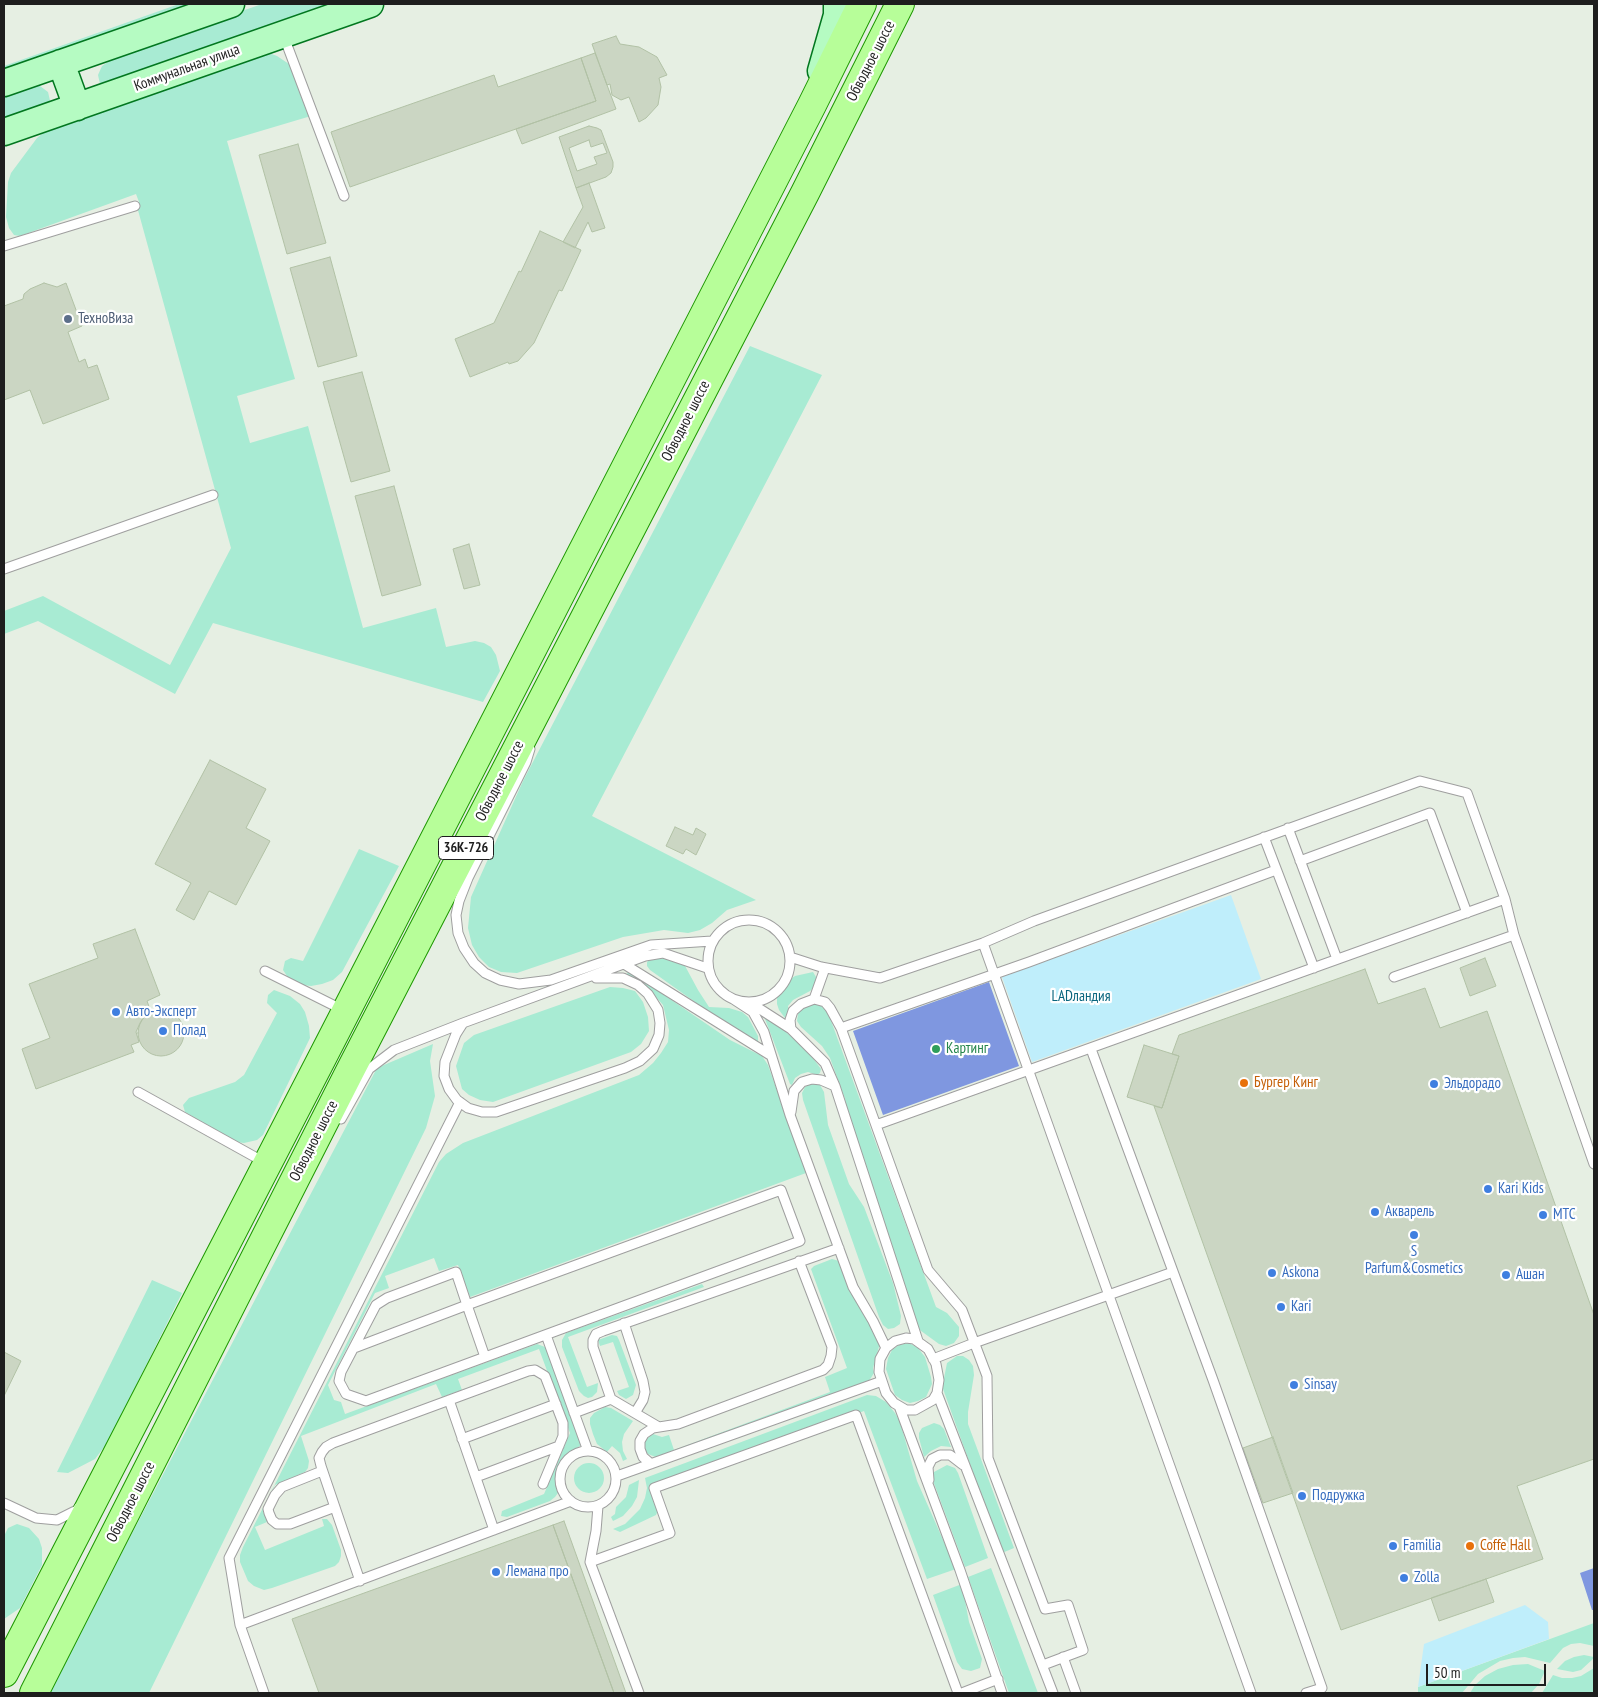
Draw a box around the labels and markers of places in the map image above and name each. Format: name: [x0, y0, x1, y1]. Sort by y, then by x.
place label: ТехноВиза: [78, 310, 133, 328]
marker: ТехноВиза: [62, 313, 74, 325]
place label: Авто-Эксперт: [126, 1003, 196, 1021]
marker: Авто-Эксперт: [110, 1006, 122, 1018]
place label: Полад: [173, 1022, 206, 1040]
marker: Полад: [157, 1025, 169, 1037]
place label: Картинг: [946, 1040, 988, 1058]
marker: Картинг: [930, 1043, 942, 1055]
place label: Бургер Кинг: [1254, 1074, 1318, 1092]
place label: Эльдорадо: [1444, 1075, 1501, 1093]
marker: Бургер Кинг: [1238, 1077, 1250, 1089]
marker: Эльдорадо: [1428, 1078, 1440, 1090]
place label: Kari Kids: [1498, 1180, 1544, 1198]
marker: Kari Kids: [1482, 1183, 1494, 1195]
place label: Акварель: [1385, 1203, 1434, 1221]
marker: Акварель: [1369, 1206, 1381, 1218]
place label: МТС: [1553, 1206, 1576, 1224]
marker: МТС: [1537, 1209, 1549, 1221]
marker: S Parfum&Cosmetics: [1408, 1229, 1420, 1241]
place label: S Parfum&Cosmetics: [1365, 1243, 1463, 1278]
place label: Askona: [1282, 1264, 1319, 1282]
place label: Ашан: [1516, 1266, 1545, 1284]
marker: Askona: [1266, 1267, 1278, 1279]
marker: Ашан: [1500, 1269, 1512, 1281]
place label: Kari: [1291, 1298, 1311, 1316]
marker: Kari: [1275, 1301, 1287, 1313]
place label: Sinsay: [1304, 1376, 1337, 1394]
marker: Sinsay: [1288, 1379, 1300, 1391]
place label: Подружка: [1312, 1487, 1365, 1505]
marker: Подружка: [1296, 1490, 1308, 1502]
place label: Familia: [1403, 1537, 1441, 1555]
place label: Coffe Hall: [1480, 1537, 1531, 1555]
marker: Familia: [1387, 1540, 1399, 1552]
marker: Coffe Hall: [1464, 1540, 1476, 1552]
place label: Лемана про: [506, 1563, 569, 1581]
marker: Лемана про: [490, 1566, 502, 1578]
place label: Zolla: [1414, 1569, 1439, 1587]
marker: Zolla: [1398, 1572, 1410, 1584]

